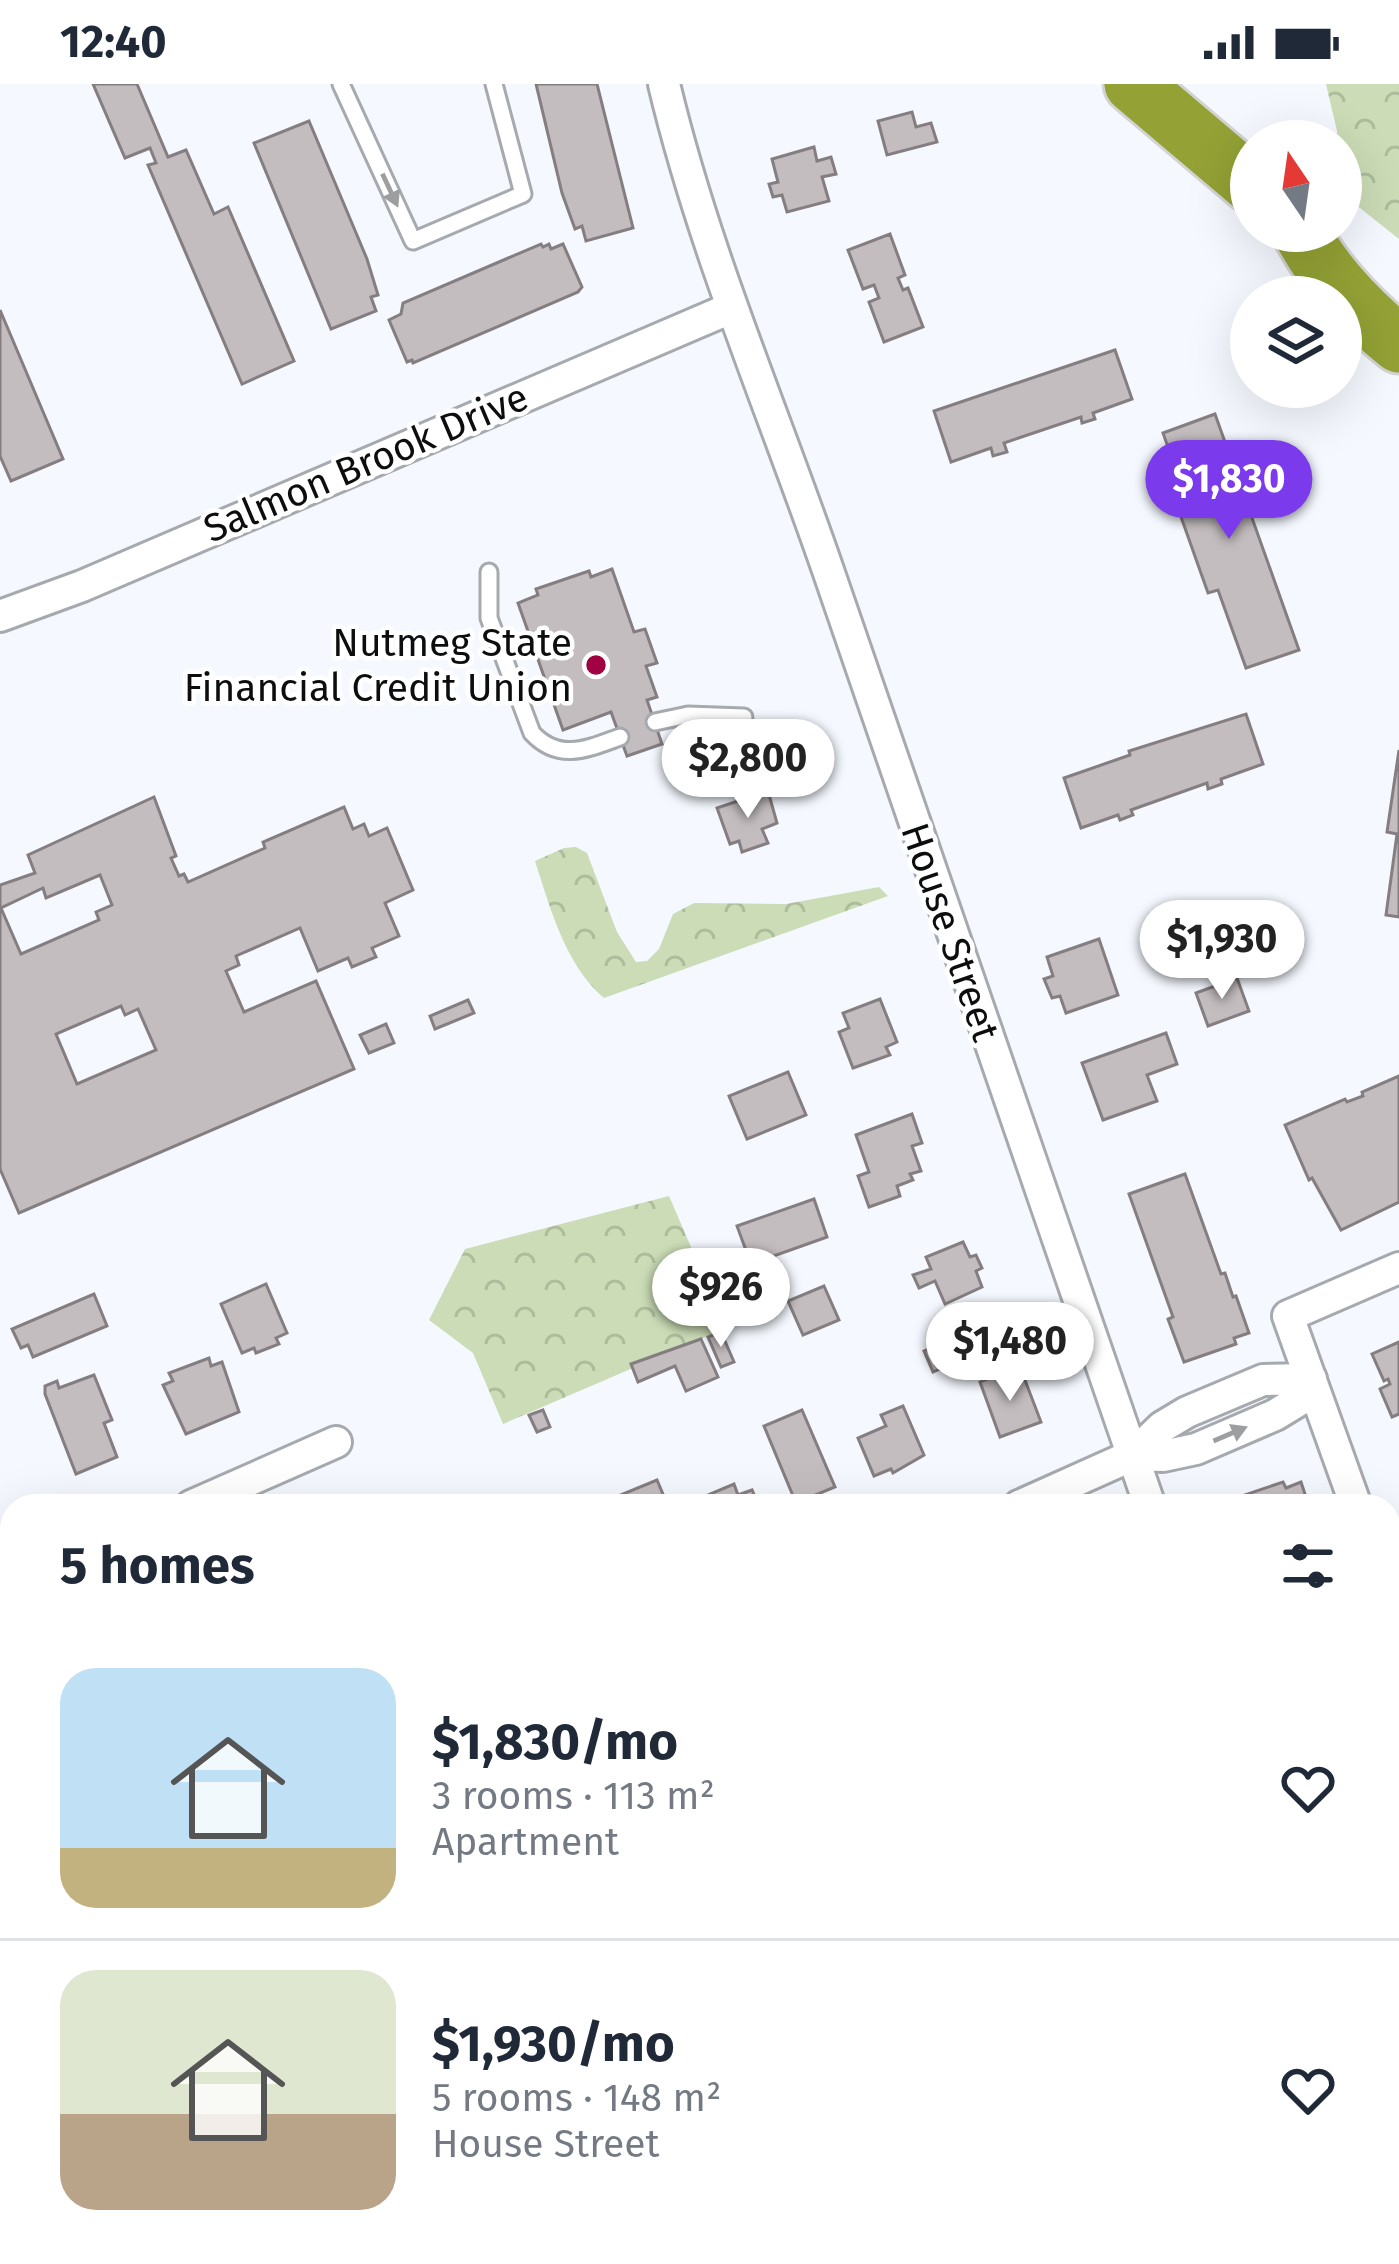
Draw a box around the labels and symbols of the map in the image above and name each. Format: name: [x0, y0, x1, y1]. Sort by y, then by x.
north arrow: [1230, 120, 1362, 252]
one-way arrow: [380, 173, 400, 208]
street label: Salmon Brook Drive: [197, 374, 535, 552]
pin: $1,830: [1131, 440, 1327, 542]
place label: Nutmeg State Financial Credit Union: [184, 620, 572, 711]
marker: Nutmeg State Financial Credit Union: [583, 652, 609, 678]
pin: $2,800: [650, 719, 846, 821]
street label: House Street: [891, 817, 1009, 1048]
pin: $1,930: [1124, 900, 1320, 1002]
pin: $926: [650, 1248, 792, 1350]
pin: $1,480: [912, 1302, 1108, 1404]
one-way arrow: [1213, 1424, 1248, 1444]

